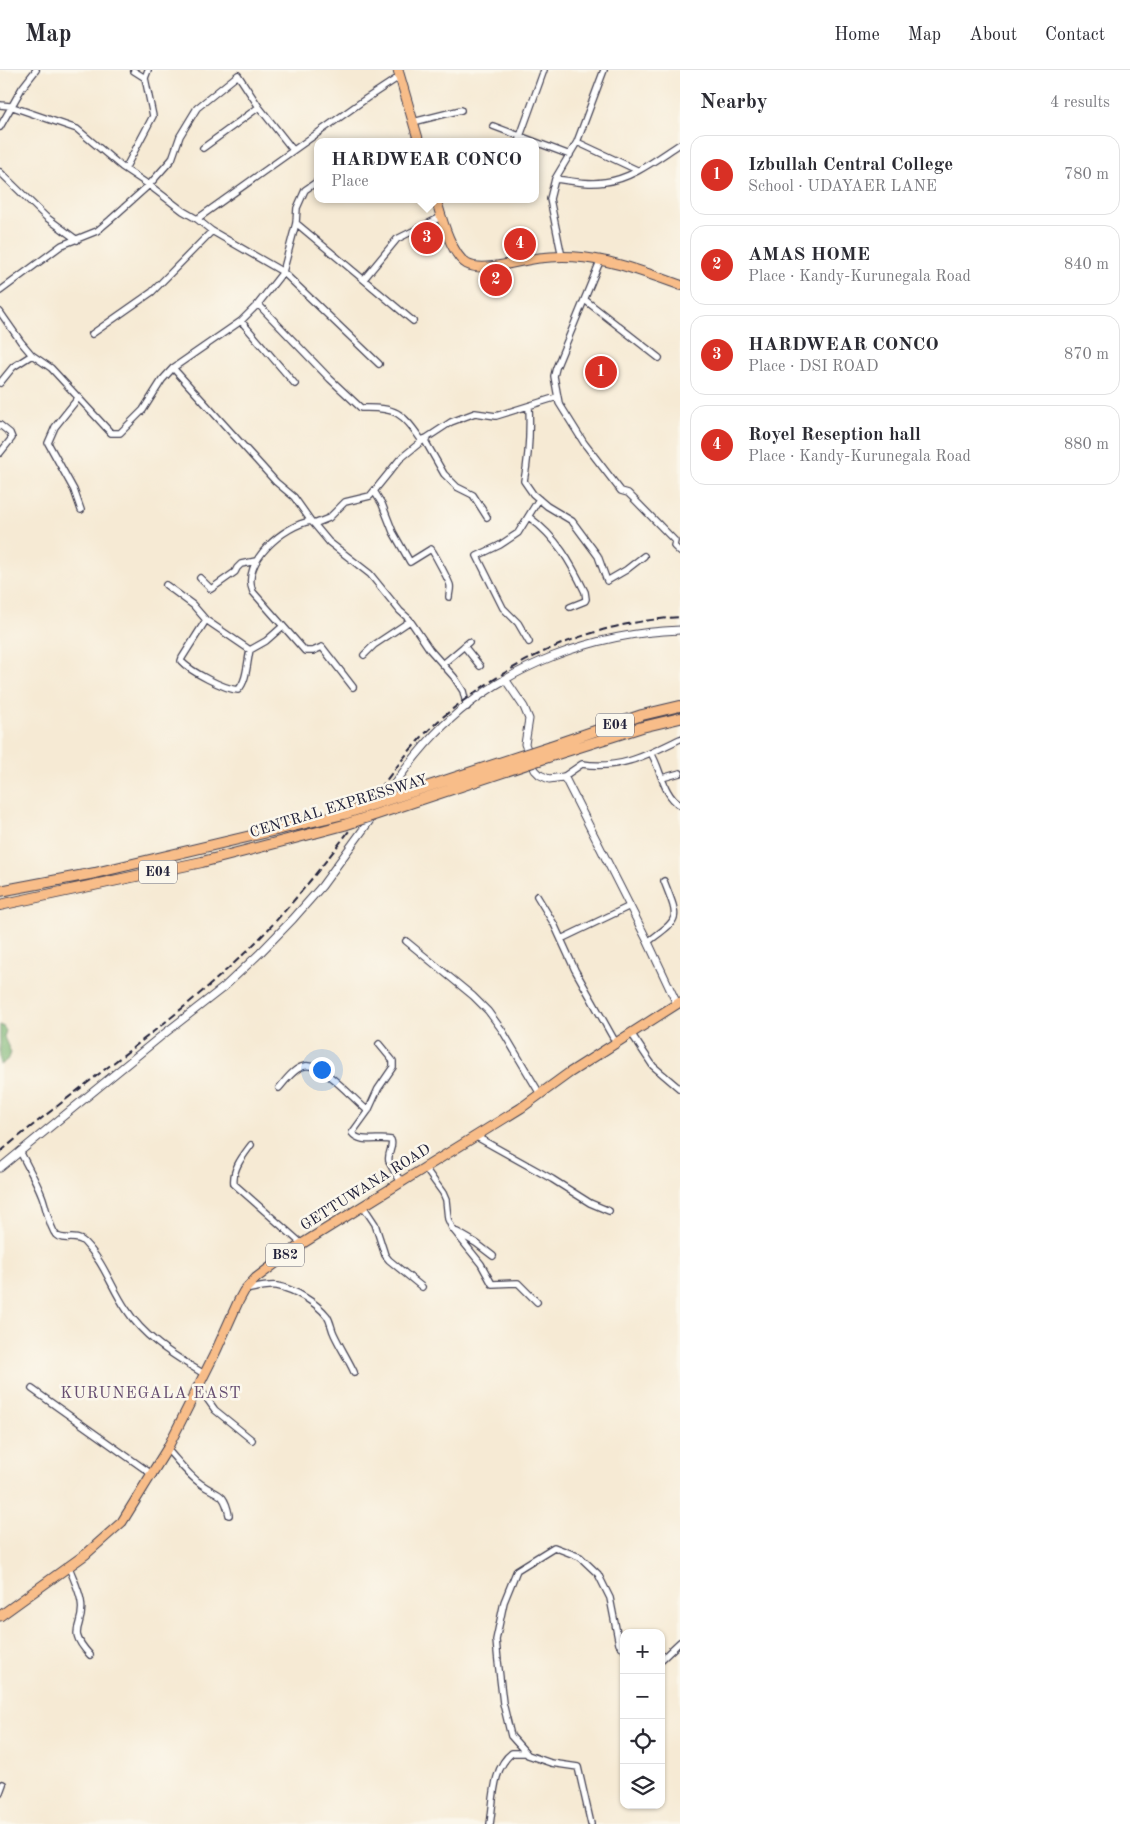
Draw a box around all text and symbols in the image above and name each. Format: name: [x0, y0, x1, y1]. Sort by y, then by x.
text: Map: [25, 23, 72, 47]
text: Home: [834, 26, 880, 44]
text: Map: [908, 26, 941, 44]
text: About: [969, 26, 1017, 44]
text: Contact: [1045, 26, 1105, 44]
text: Nearby: [700, 92, 768, 113]
text: 4 results: [1050, 95, 1110, 111]
popup: [314, 138, 539, 203]
text: HARDWEAR CONCO: [331, 151, 522, 170]
text: Izbullah Central College: [748, 156, 953, 175]
text: 1: [712, 167, 722, 183]
text: 780 m: [1064, 167, 1109, 183]
text: Place: [331, 174, 369, 190]
text: School · UDAYAER LANE: [748, 179, 937, 195]
pin: 3: [411, 219, 443, 257]
pin: 4: [504, 225, 536, 263]
text: AMAS HOME: [748, 246, 870, 265]
text: 2: [712, 257, 722, 273]
text: 840 m: [1064, 257, 1109, 273]
pin: 2: [480, 261, 512, 299]
text: Place · Kandy-Kurunegala Road: [748, 269, 971, 285]
text: HARDWEAR CONCO: [748, 336, 939, 355]
text: 3: [712, 347, 722, 363]
text: 870 m: [1064, 347, 1109, 363]
pin: 1: [585, 353, 617, 391]
text: Place · DSI ROAD: [748, 359, 878, 375]
text: Royel Reseption hall: [748, 426, 921, 445]
text: 4: [712, 437, 722, 453]
text: 880 m: [1064, 437, 1109, 453]
text: Place · Kandy-Kurunegala Road: [748, 449, 971, 465]
road number: E04: [596, 714, 634, 736]
street label: CENTRAL EXPRESSWAY: [248, 773, 430, 841]
road number: E04: [139, 860, 177, 884]
your location: [309, 1057, 335, 1083]
street label: GETTUWANA ROAD: [298, 1142, 434, 1234]
road number: B82: [266, 1244, 304, 1266]
district label: KURUNEGALA EAST: [60, 1386, 242, 1402]
map controls: [620, 1629, 665, 1809]
button: +: [620, 1629, 665, 1674]
button: −: [620, 1674, 665, 1719]
button: locate: [620, 1719, 665, 1764]
button: layers: [620, 1764, 665, 1809]

